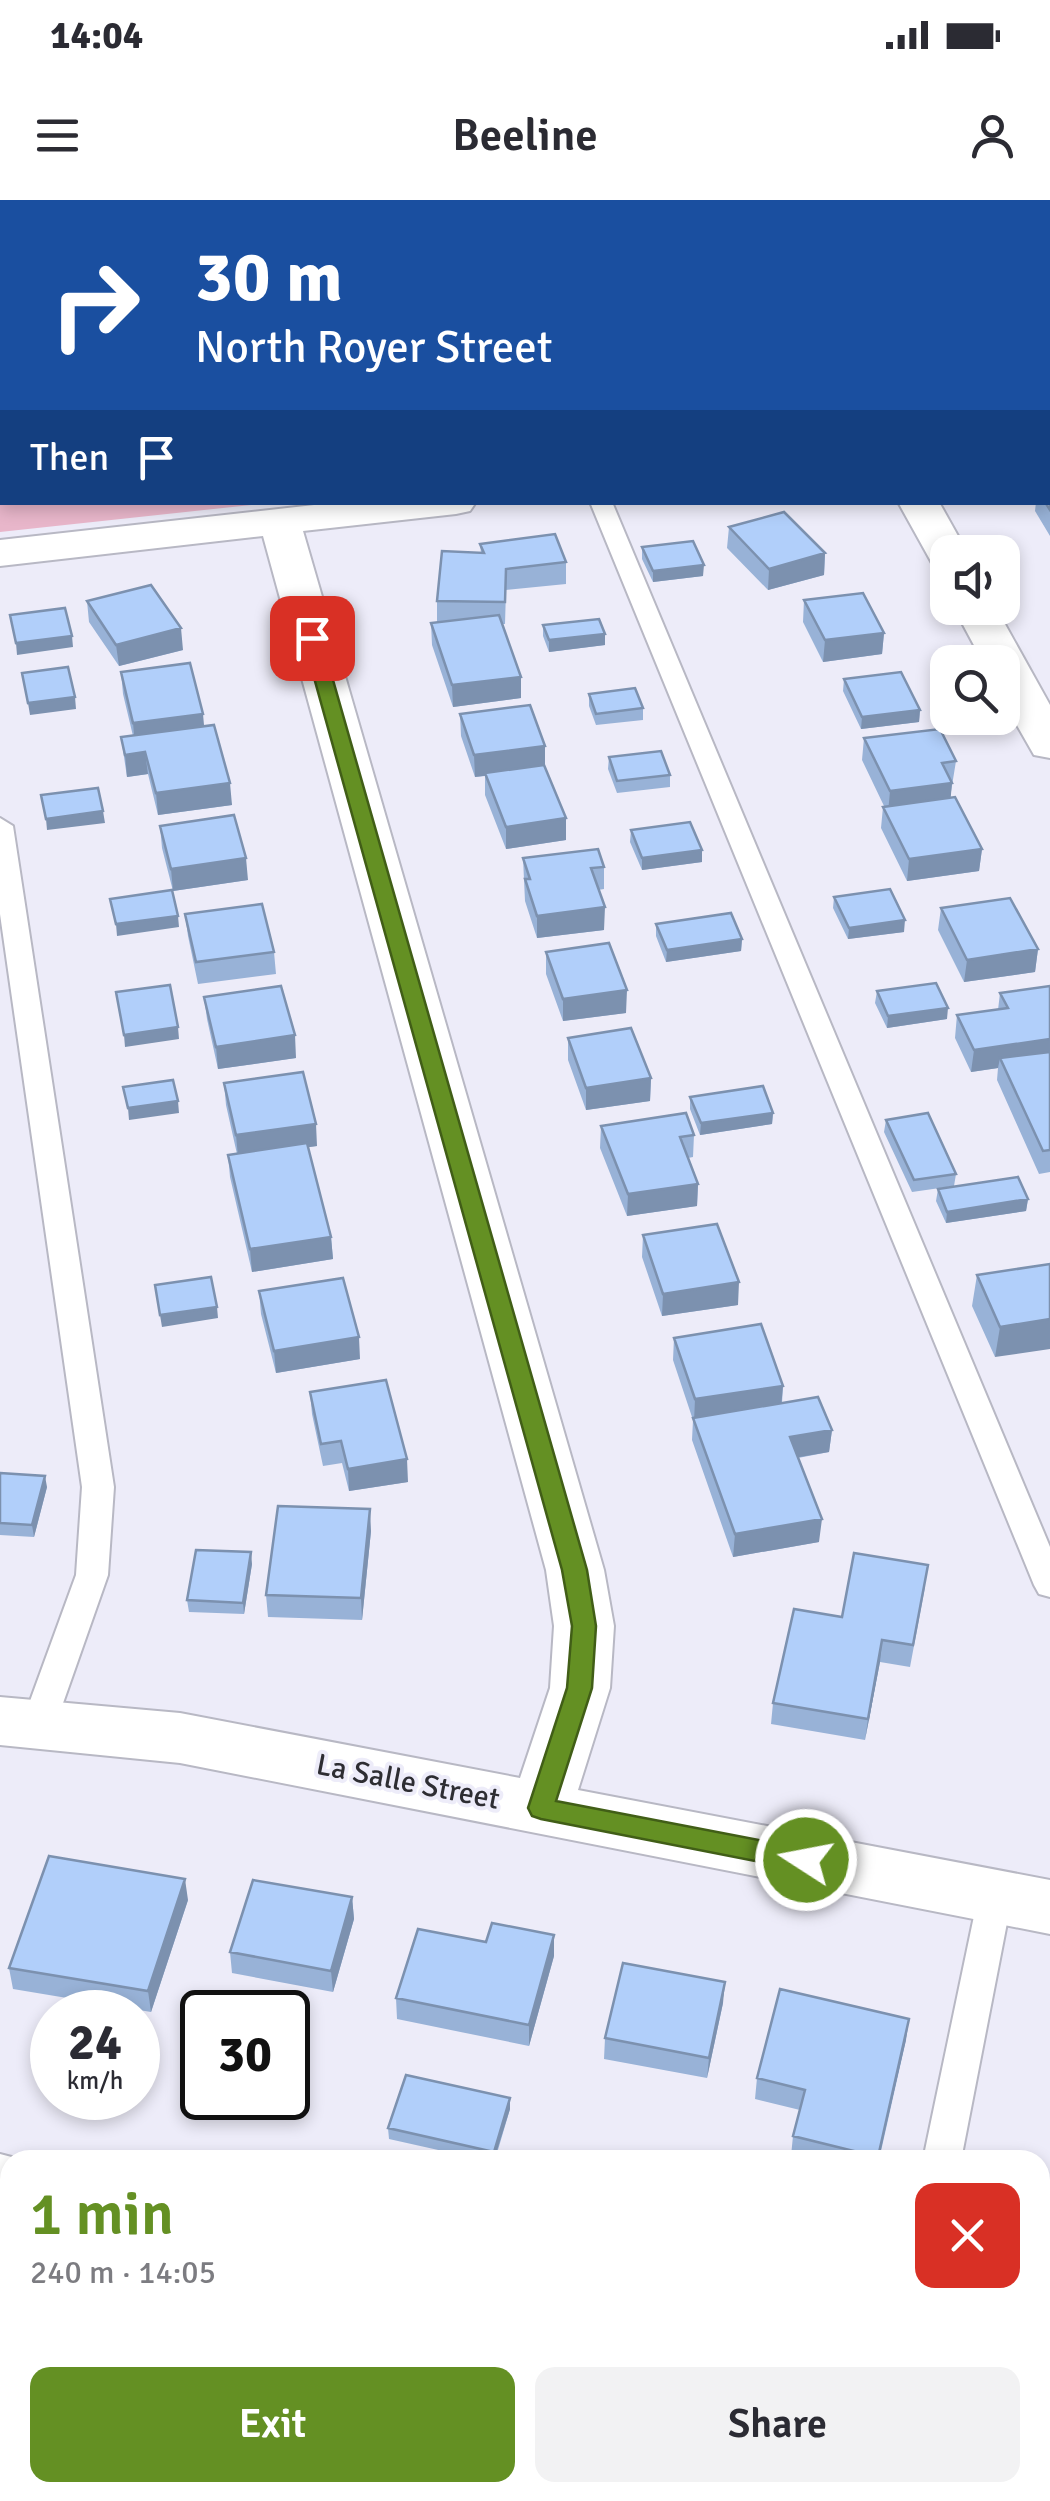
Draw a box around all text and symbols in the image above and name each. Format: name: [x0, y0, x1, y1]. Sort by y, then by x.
text: 14:04: [50, 12, 143, 59]
icon: menu: [30, 108, 85, 163]
text: Beeline: [452, 108, 598, 163]
icon: person: [965, 108, 1020, 163]
text: 30 m: [195, 234, 343, 320]
icon: right: [30, 240, 160, 370]
text: North Royer Street: [195, 320, 552, 375]
icon: arrive: [129, 430, 184, 485]
text: Then: [30, 434, 109, 481]
map controls: [930, 535, 1020, 735]
button: sound: [930, 535, 1020, 625]
pin: [270, 596, 355, 681]
icon: arrive: [285, 611, 340, 666]
button: search: [930, 645, 1020, 735]
street label: La Salle Street: [313, 1746, 503, 1818]
position arrow: [754, 1808, 858, 1912]
speed limit sign: 30: [180, 1990, 310, 2120]
text: 24: [68, 2012, 122, 2074]
text: km/h: [67, 2065, 123, 2096]
text: 1 min: [30, 2178, 174, 2252]
button: close: [915, 2183, 1020, 2288]
text: 240 m · 14:05: [30, 2253, 216, 2292]
button: Exit: [30, 2367, 515, 2482]
button: Share: [535, 2367, 1020, 2482]

